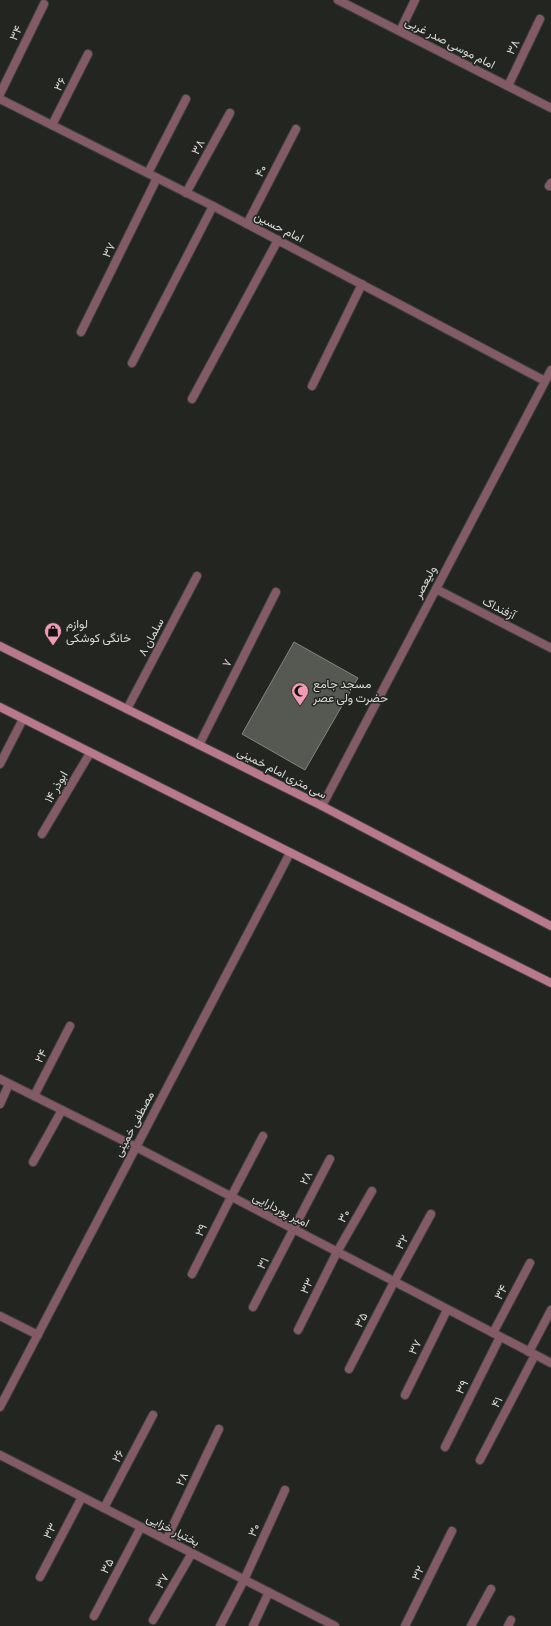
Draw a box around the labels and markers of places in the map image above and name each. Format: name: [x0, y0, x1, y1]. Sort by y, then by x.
place label: لوازم خانگی کوشکی: [66, 616, 131, 647]
shop icon: لوازم خانگی کوشکی: [43, 621, 63, 646]
place label: مسجد جامع حضرت ولی عصر: [312, 676, 388, 707]
mosque icon: مسجد جامع حضرت ولی عصر: [290, 681, 310, 706]

